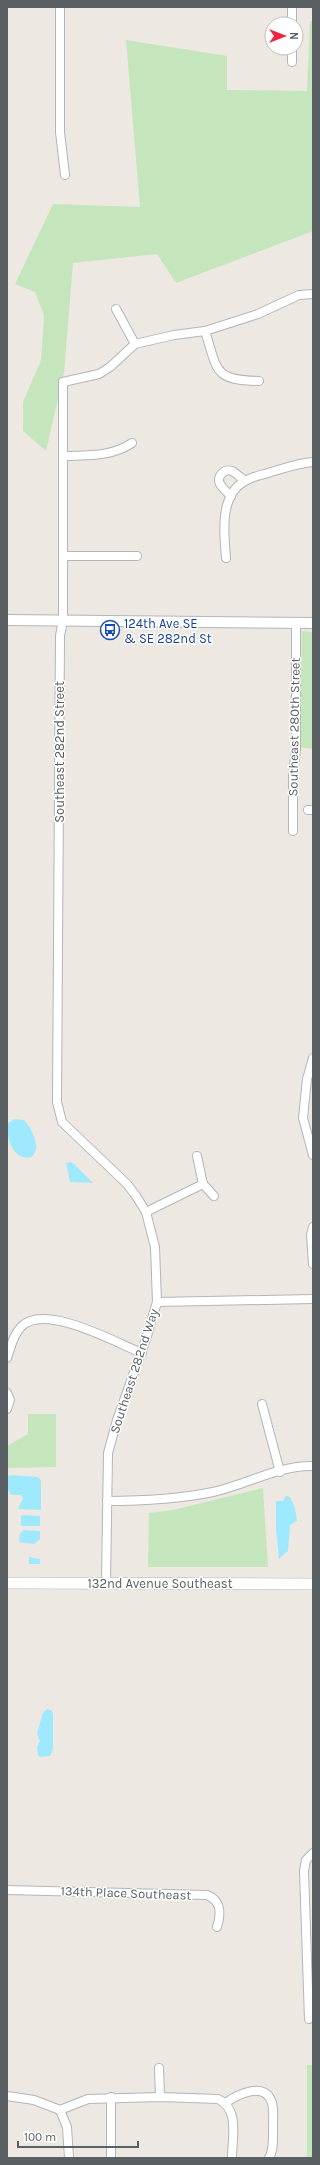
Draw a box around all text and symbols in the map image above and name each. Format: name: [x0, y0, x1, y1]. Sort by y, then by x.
north arrow: [264, 16, 304, 56]
text: N: [287, 32, 300, 40]
place label: 124th Ave SE & SE 282nd St: [124, 616, 212, 646]
bus stop icon: 124th Ave SE & SE 282nd St: [99, 619, 121, 641]
street label: Southeast 280th Street: [285, 657, 303, 797]
street label: Southeast 282nd Street: [52, 681, 67, 823]
street label: Southeast 282nd Way: [107, 1307, 161, 1435]
street label: 132nd Avenue Southeast: [87, 1576, 233, 1591]
street label: 134th Place Southeast: [60, 1883, 192, 1903]
scale bar: [18, 2123, 138, 2149]
text: 100 m: [24, 2130, 56, 2144]

